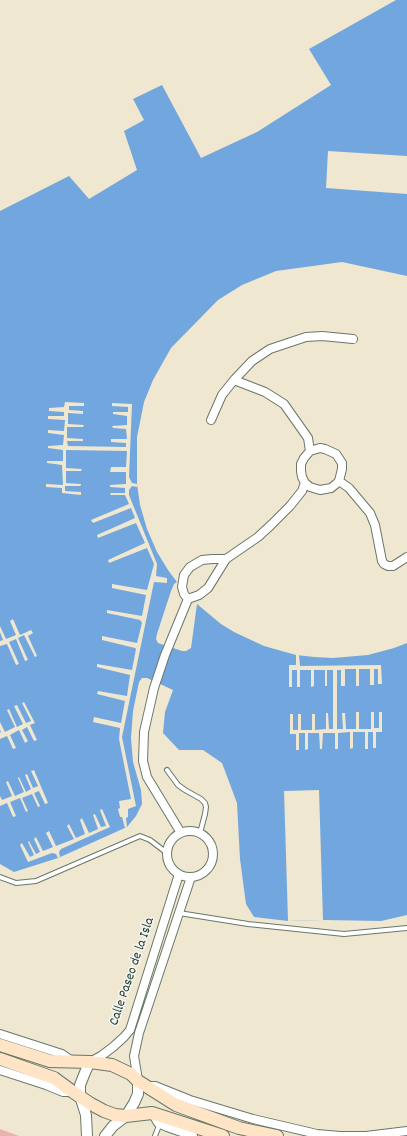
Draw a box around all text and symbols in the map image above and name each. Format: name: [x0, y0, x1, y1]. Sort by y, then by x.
street label: Calle Paseo de la Isla: [107, 916, 159, 1028]

